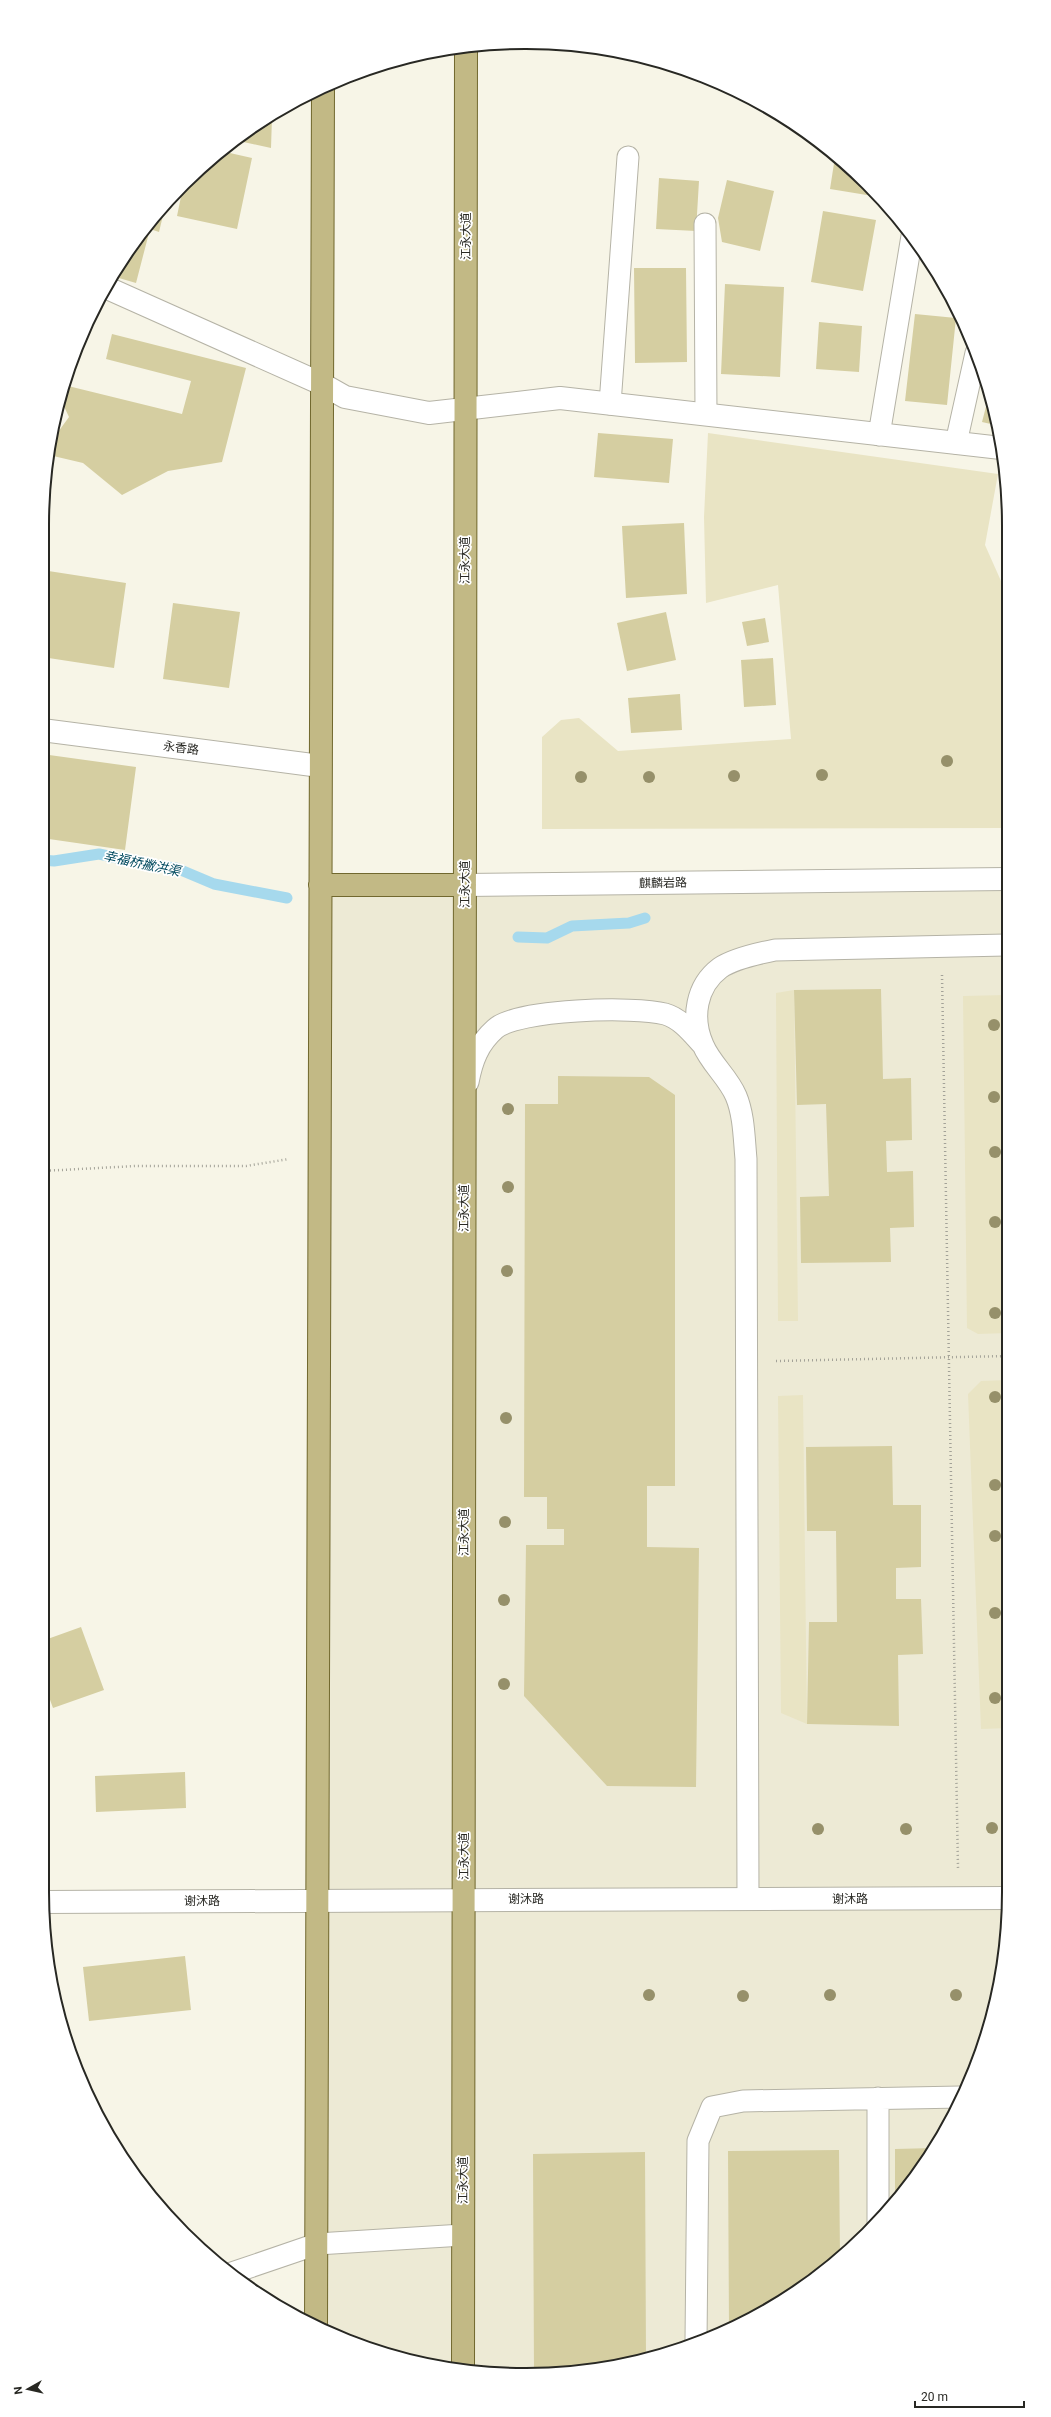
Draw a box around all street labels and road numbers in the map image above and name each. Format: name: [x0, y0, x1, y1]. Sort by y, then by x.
street label: 江永大道: [459, 212, 473, 260]
street label: 江永大道: [458, 536, 472, 584]
street label: 永香路: [162, 739, 200, 757]
street label: 江永大道: [458, 860, 472, 908]
street label: 麒麟岩路: [639, 876, 687, 890]
street label: 江永大道: [457, 1184, 471, 1232]
street label: 江永大道: [457, 1508, 471, 1556]
street label: 江永大道: [457, 1832, 471, 1880]
street label: 谢沐路: [508, 1892, 544, 1906]
street label: 谢沐路: [832, 1892, 868, 1906]
street label: 谢沐路: [184, 1894, 220, 1908]
street label: 江永大道: [456, 2156, 470, 2204]

